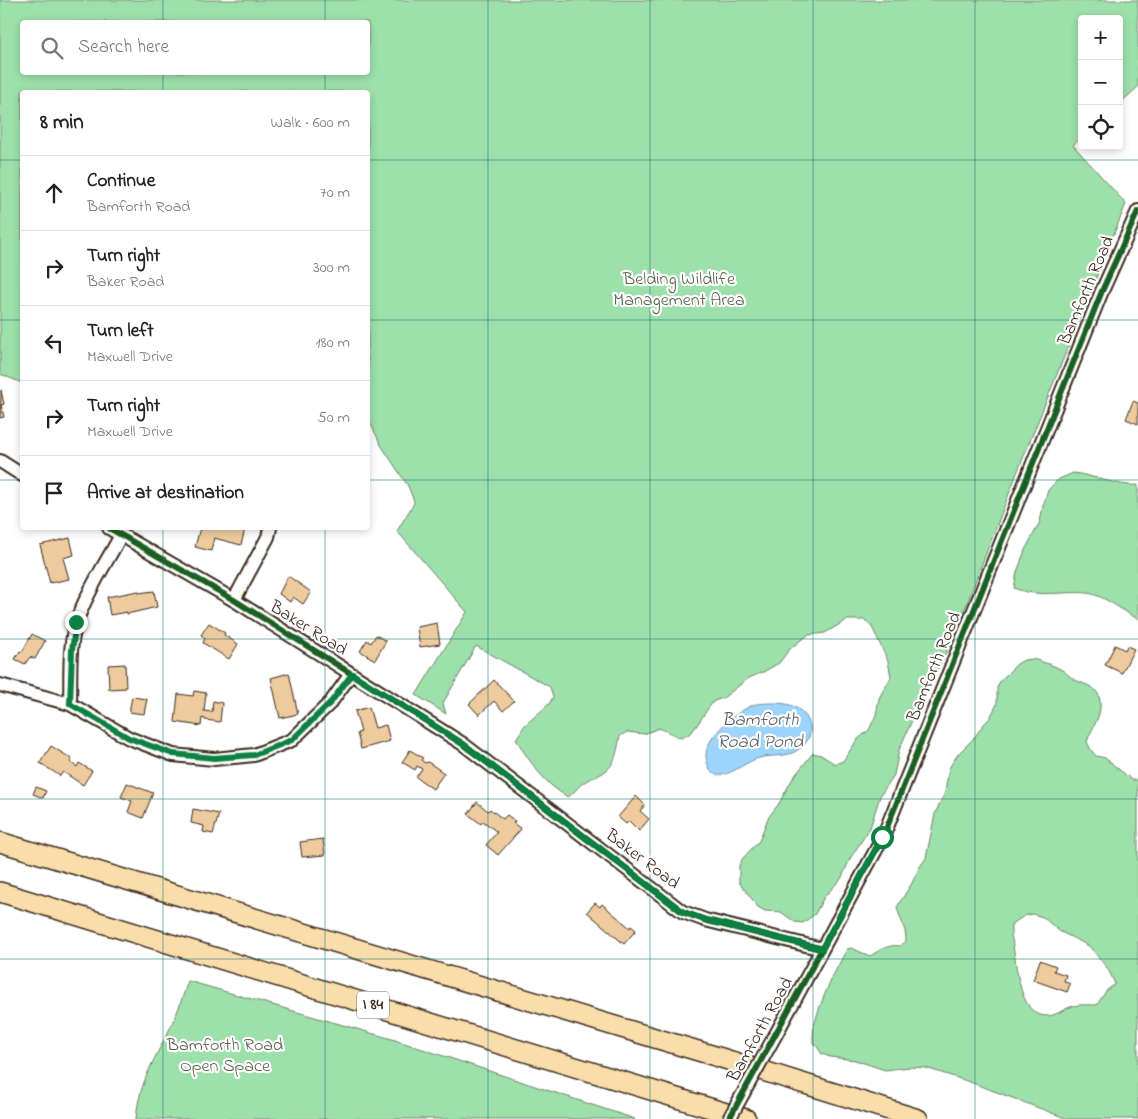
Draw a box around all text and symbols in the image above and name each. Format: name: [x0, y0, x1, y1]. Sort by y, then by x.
map controls: [1078, 15, 1123, 150]
button: +: [1078, 15, 1123, 60]
search box: [20, 20, 370, 75]
icon: search: [38, 34, 66, 62]
text: Search here: [78, 34, 169, 61]
button: −: [1078, 60, 1123, 105]
button: locate: [1078, 105, 1123, 150]
text: 8 min: [40, 108, 84, 138]
text: Walk · 600 m: [271, 111, 350, 135]
text: Continue: [87, 168, 155, 195]
icon: ahead: [40, 179, 68, 207]
text: 70 m: [320, 181, 350, 205]
text: Bamforth Road: [87, 195, 190, 219]
street label: Bamforth Road: [1052, 232, 1122, 351]
text: Turn right: [87, 243, 160, 270]
icon: right: [40, 254, 68, 282]
text: 300 m: [313, 256, 350, 280]
park label: Belding Wildlife Management Area: [613, 267, 745, 315]
text: Baker Road: [87, 270, 164, 294]
text: Turn left: [87, 318, 154, 345]
icon: left: [40, 329, 68, 357]
text: 180 m: [316, 331, 350, 355]
text: Maxwell Drive: [87, 345, 173, 369]
text: Turn right: [87, 393, 160, 420]
icon: right: [40, 404, 68, 432]
text: 50 m: [318, 406, 350, 430]
text: Maxwell Drive: [87, 420, 173, 444]
icon: arrive: [40, 479, 68, 507]
text: Arrive at destination: [87, 480, 244, 507]
street label: Baker Road: [263, 594, 352, 663]
street label: Bamforth Road: [901, 608, 969, 727]
route end: [65, 611, 88, 634]
water label: Bamforth Road Pond: [717, 707, 804, 756]
street label: Baker Road: [599, 823, 685, 897]
route start: [871, 826, 894, 849]
street label: Bamforth Road: [721, 973, 801, 1088]
road number: I 84: [357, 992, 389, 1018]
park label: Bamforth Road Open Space: [166, 1033, 283, 1080]

